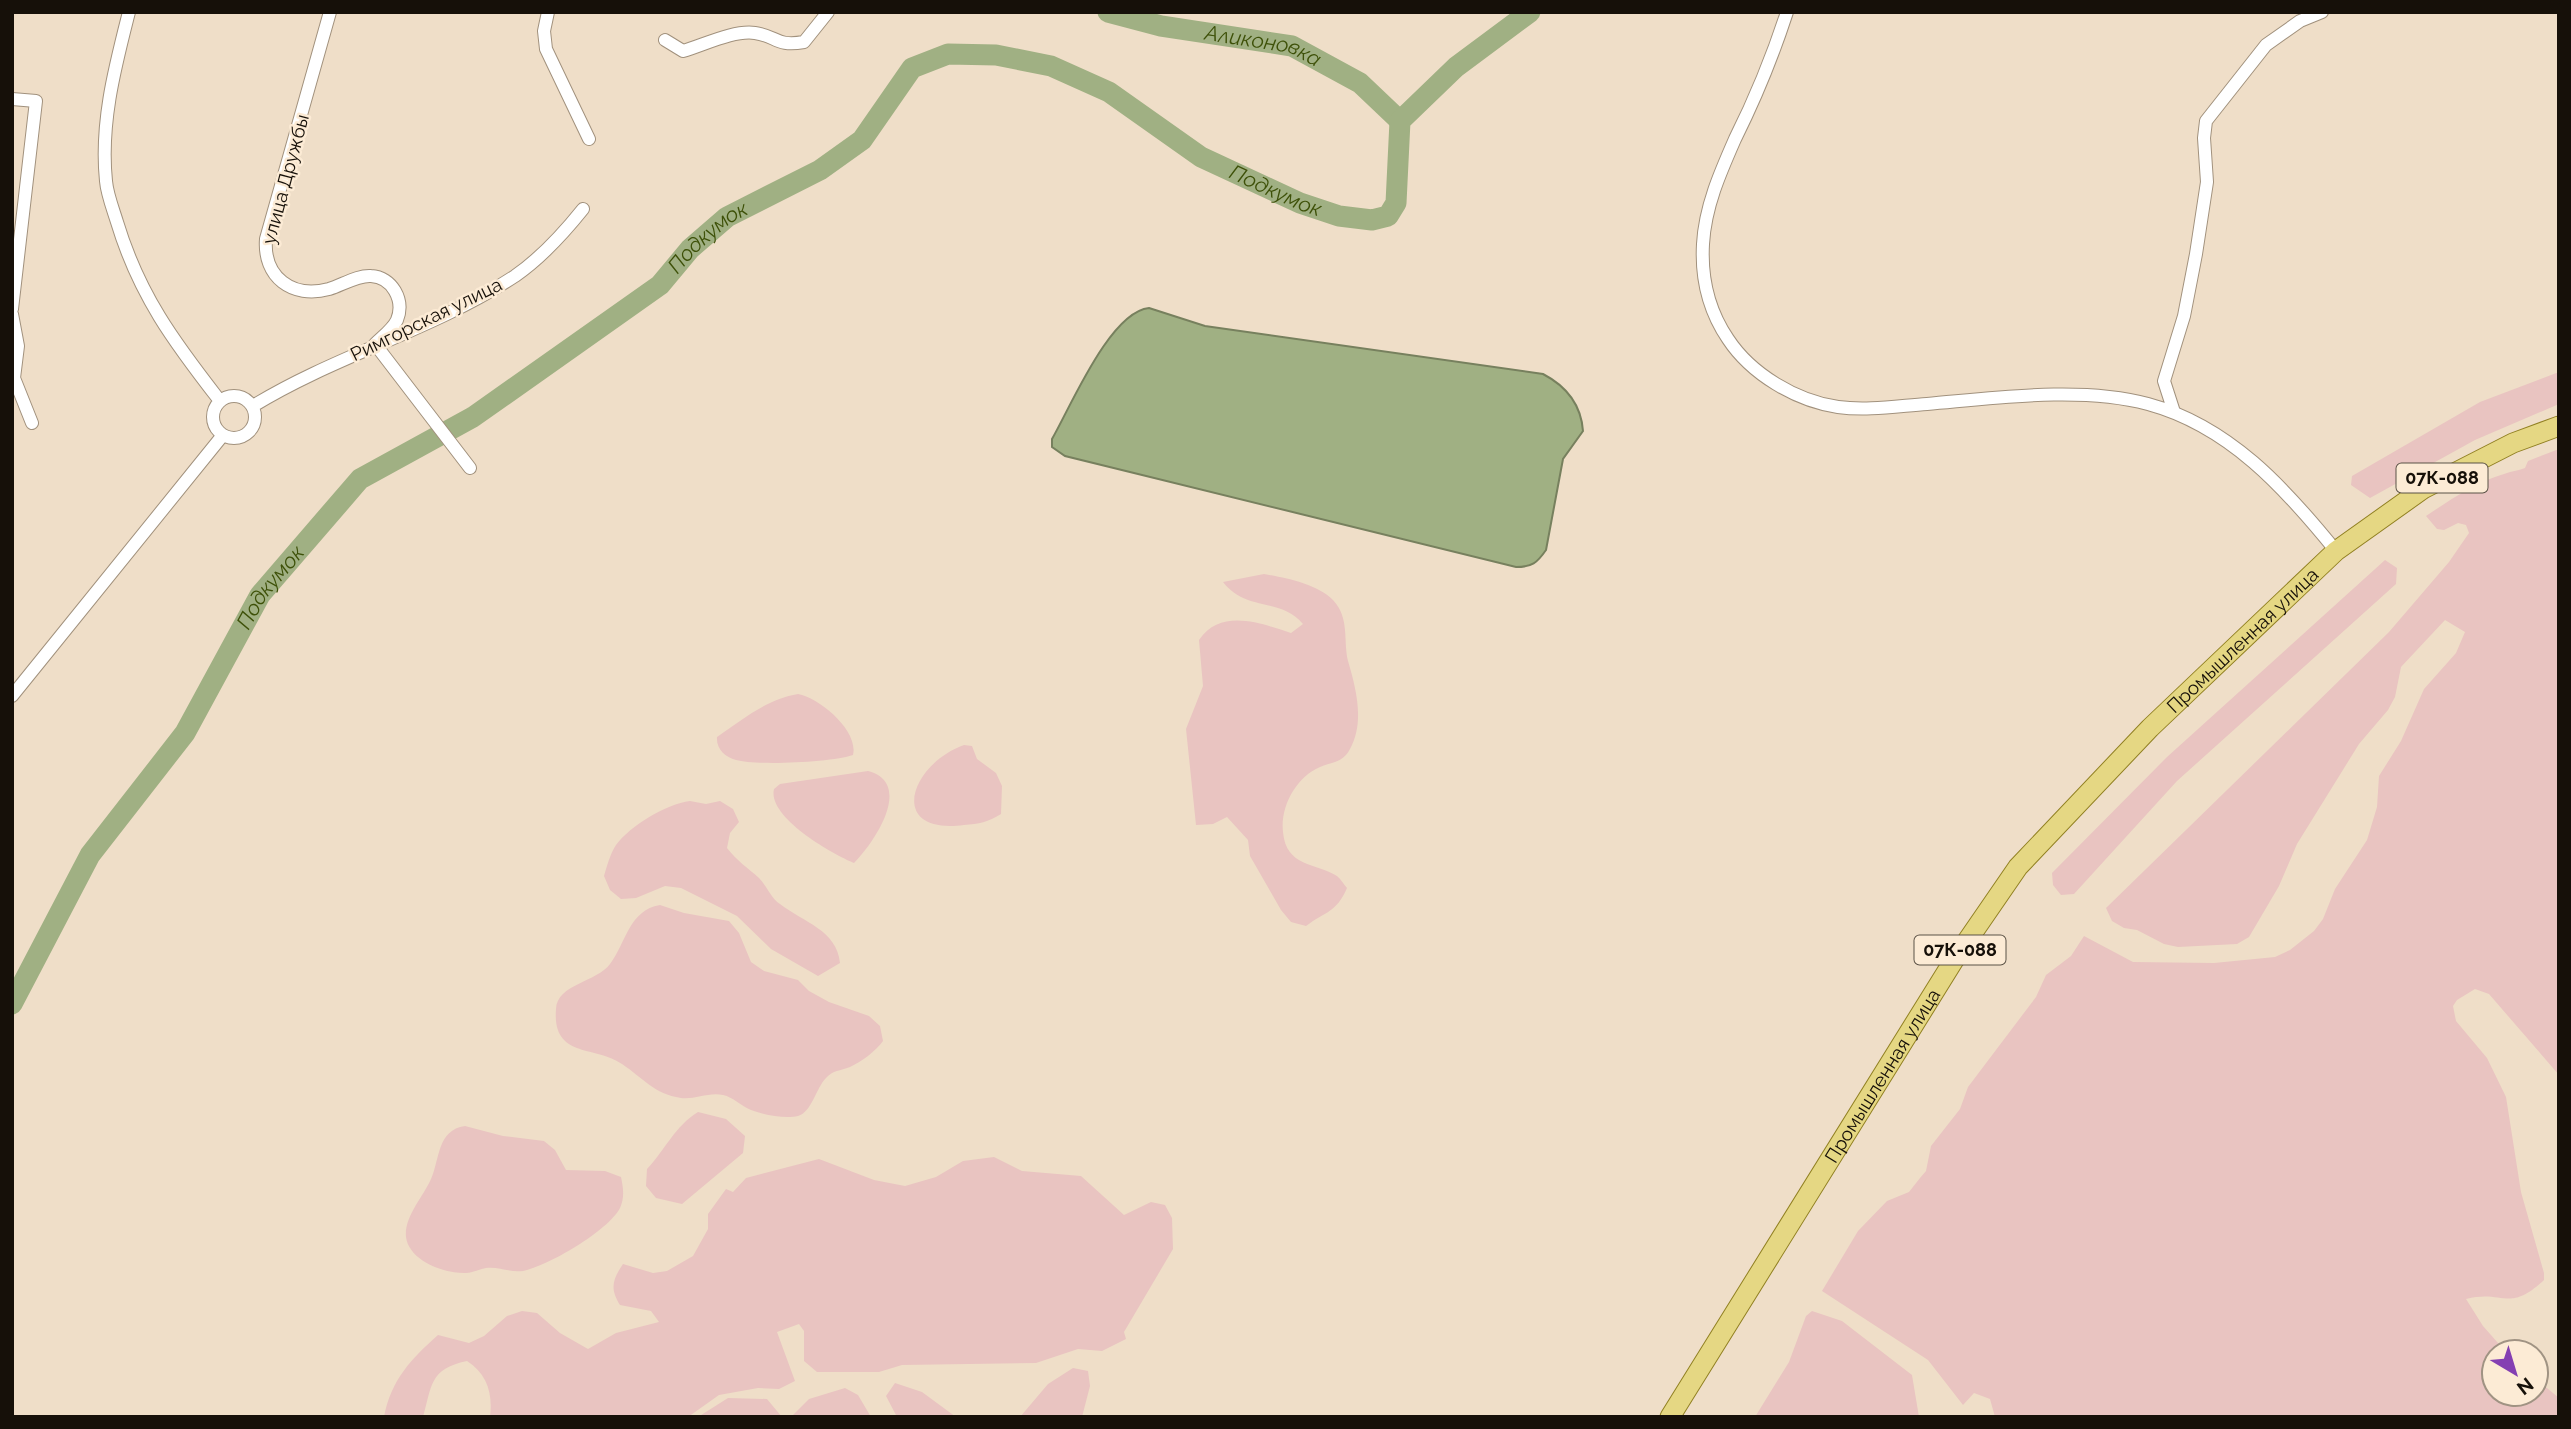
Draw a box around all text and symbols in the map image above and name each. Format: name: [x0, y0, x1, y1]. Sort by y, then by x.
water label: Аликоновка: [1202, 20, 1326, 72]
street label: улица Дружбы: [257, 112, 313, 246]
water label: Подкумок: [1226, 159, 1325, 222]
water label: Подкумок: [662, 195, 752, 278]
street label: Римгорская улица: [347, 273, 505, 365]
road number: 07К-088: [2396, 464, 2488, 492]
water label: Подкумок: [231, 540, 309, 633]
street label: Промышленная улица: [2162, 563, 2322, 717]
road number: 07К-088: [1914, 936, 2006, 965]
street label: Промышленная улица: [1820, 985, 1944, 1167]
north arrow: [2480, 1338, 2550, 1408]
text: N: [2513, 1373, 2538, 1400]

